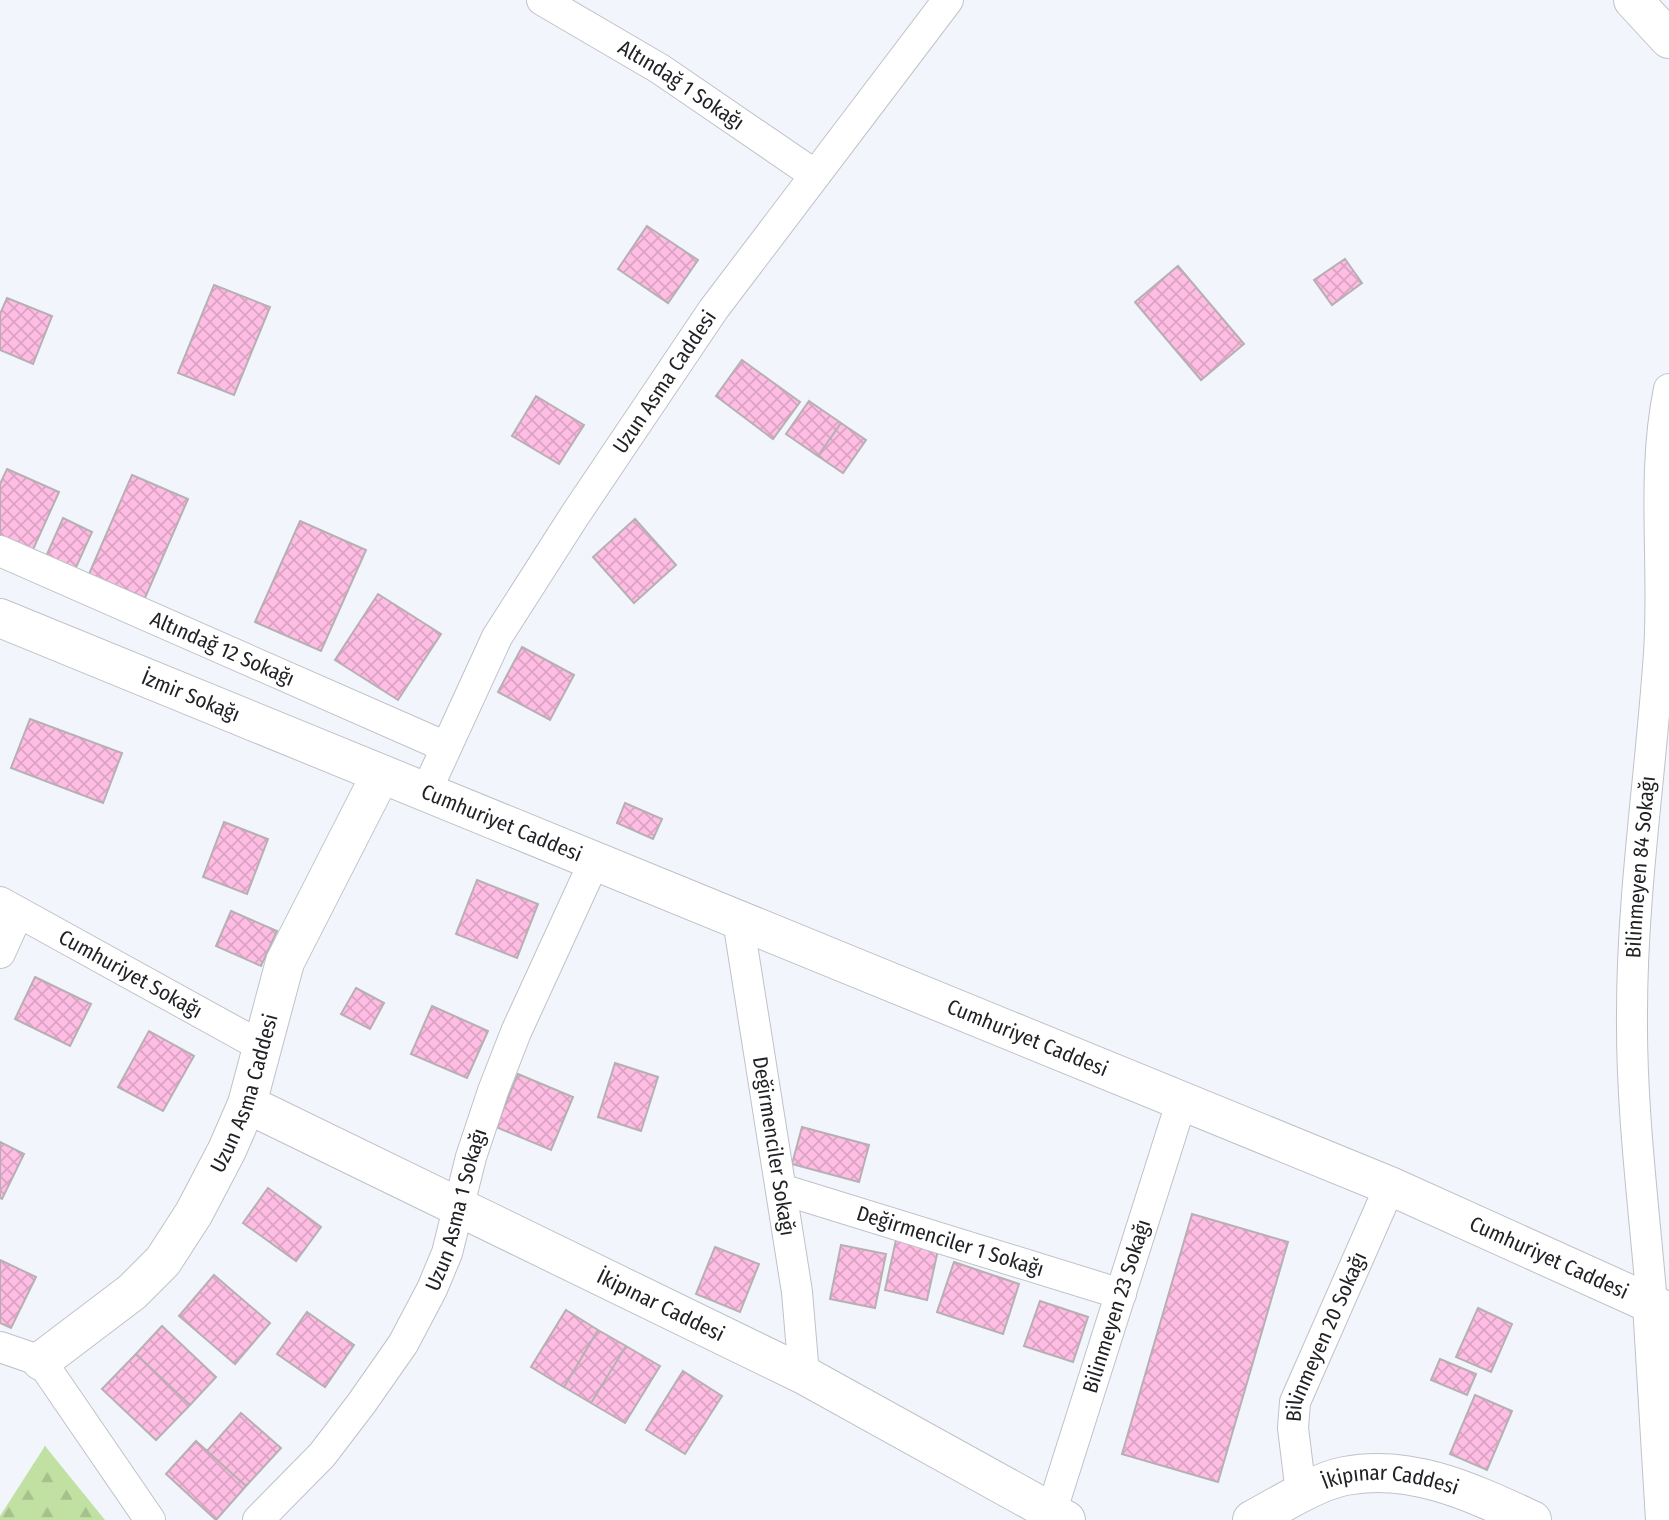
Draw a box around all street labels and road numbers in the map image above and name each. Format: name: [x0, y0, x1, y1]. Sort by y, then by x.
street label: Altındağ 1 Sokağı: [613, 34, 749, 136]
street label: Uzun Asma Caddesi: [607, 305, 722, 458]
street label: Altındağ 12 Sokağı: [146, 606, 298, 692]
street label: İzmir Sokağı: [138, 664, 244, 728]
street label: Bilinmeyen 84 Sokağı: [1620, 775, 1661, 959]
street label: Cumhuriyet Caddesi: [417, 779, 586, 868]
street label: Cumhuriyet Sokağı: [54, 924, 207, 1024]
street label: Cumhuriyet Caddesi: [943, 993, 1112, 1082]
street label: Uzun Asma Caddesi: [205, 1011, 284, 1177]
street label: Değirmenciler Sokağı: [747, 1055, 801, 1238]
street label: Uzun Asma 1 Sokağı: [420, 1125, 493, 1295]
street label: Değirmenciler 1 Sokağı: [853, 1200, 1047, 1282]
street label: Cumhuriyet Caddesi: [1465, 1211, 1633, 1305]
street label: Bilinmeyen 23 Sokağı: [1077, 1216, 1156, 1396]
street label: Bilinmeyen 20 Sokağı: [1281, 1248, 1372, 1423]
street label: İkipınar Caddesi: [593, 1263, 729, 1347]
street label: İkipınar Caddesi: [1318, 1460, 1462, 1501]

